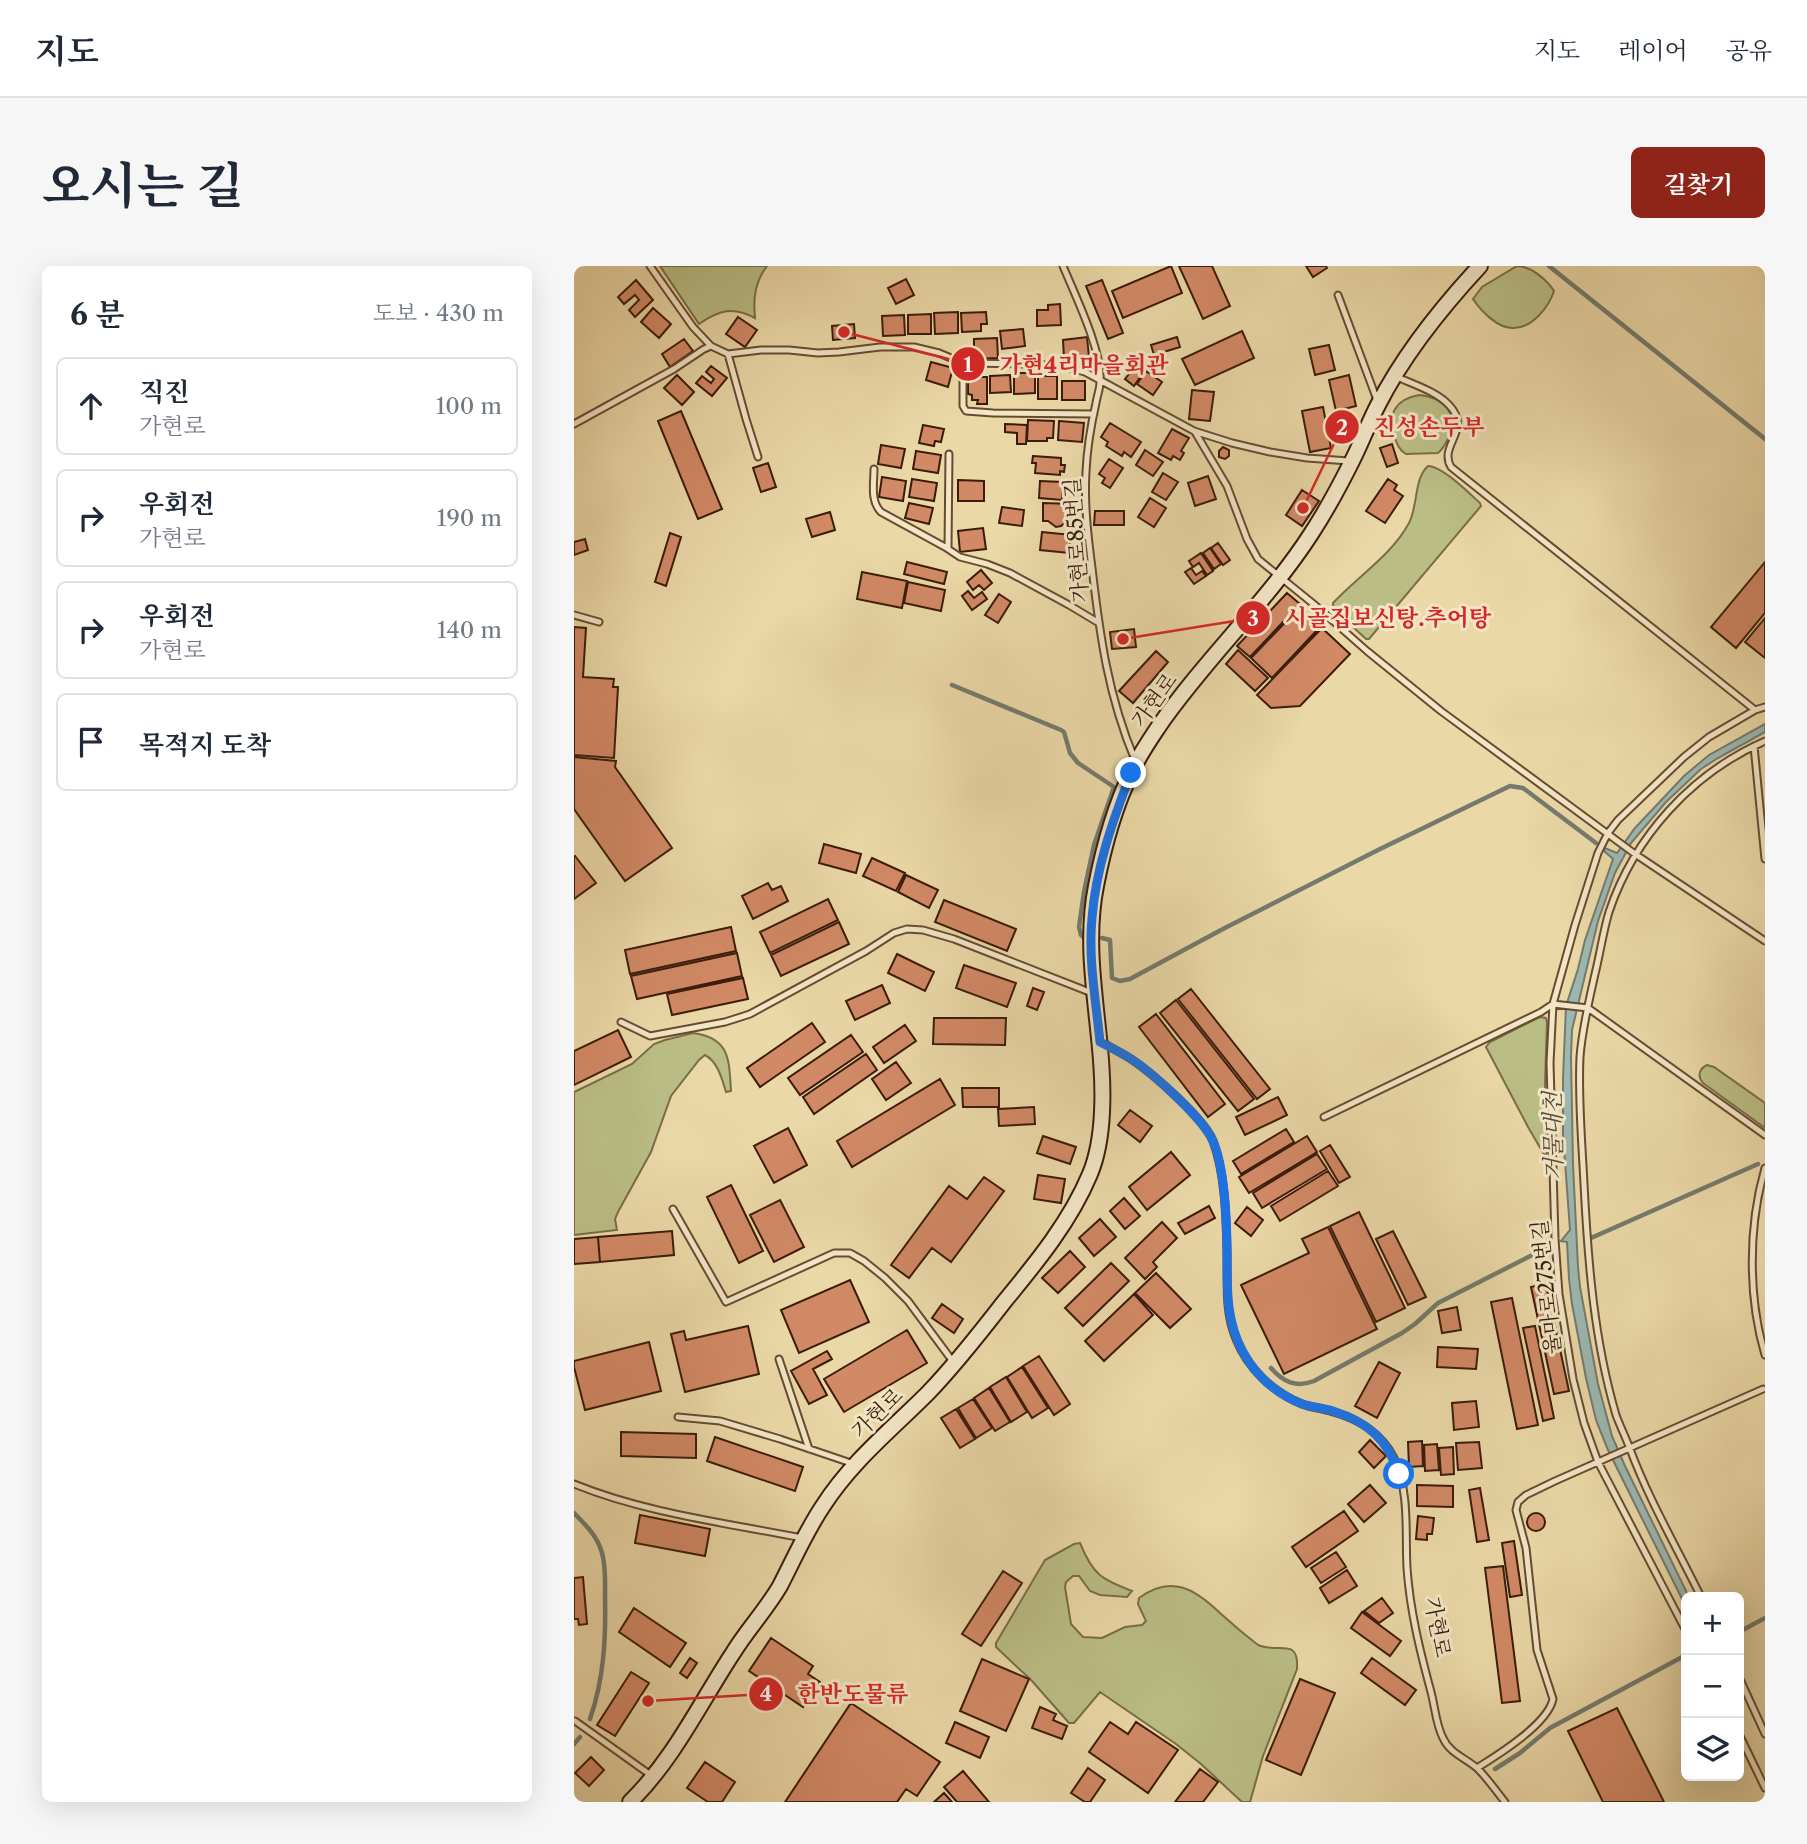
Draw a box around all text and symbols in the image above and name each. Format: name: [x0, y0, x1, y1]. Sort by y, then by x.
text: 지도: [35, 31, 99, 72]
text: 지도: [1534, 36, 1580, 65]
text: 레이어: [1618, 36, 1688, 65]
text: 공유: [1726, 36, 1772, 65]
button: 길찾기: [1631, 147, 1765, 218]
text: 오시는 길: [42, 155, 244, 216]
text: 6 분: [70, 296, 124, 333]
text: 도보 · 430 m: [373, 299, 504, 327]
callout: 가현4리마을회관: [950, 342, 1182, 386]
text: 가현4리마을회관: [999, 351, 1169, 379]
text: 1: [963, 352, 973, 377]
text: 직진: [139, 376, 189, 408]
icon: ahead: [72, 387, 110, 425]
text: 100 m: [436, 392, 502, 420]
callout: 진성손두부: [1324, 405, 1498, 449]
text: 가현로: [139, 412, 206, 440]
text: 진성손두부: [1373, 413, 1485, 441]
text: 2: [1336, 415, 1348, 440]
street label: 가현로85번길: [1059, 477, 1093, 603]
text: 우회전: [139, 488, 214, 520]
icon: right: [72, 499, 110, 537]
text: 190 m: [437, 504, 502, 532]
text: 가현로: [139, 524, 206, 552]
callout: 시골집보신탕.추어탕: [1236, 596, 1505, 640]
text: 우회전: [139, 600, 214, 632]
text: 시골집보신탕.추어탕: [1285, 604, 1492, 632]
text: 3: [1247, 606, 1259, 631]
icon: right: [72, 611, 110, 649]
text: 140 m: [437, 616, 502, 644]
text: 가현로: [139, 636, 206, 664]
street label: 가현로: [1126, 668, 1182, 732]
icon: arrive: [72, 723, 110, 761]
text: 목적지 도착: [139, 729, 271, 761]
route end: [1115, 757, 1146, 788]
water label: 거물대천: [1538, 1090, 1568, 1181]
street label: 율마로275번길: [1526, 1218, 1566, 1356]
street label: 가현로: [846, 1383, 908, 1443]
route start: [1383, 1458, 1414, 1489]
map controls: [1681, 1592, 1744, 1781]
button: +: [1681, 1592, 1744, 1655]
street label: 가현로: [1420, 1595, 1456, 1659]
button: −: [1681, 1655, 1744, 1718]
callout: 한반도물류: [748, 1672, 922, 1716]
text: 한반도물류: [797, 1680, 909, 1708]
text: 4: [760, 1681, 772, 1706]
button: layers: [1681, 1718, 1744, 1781]

